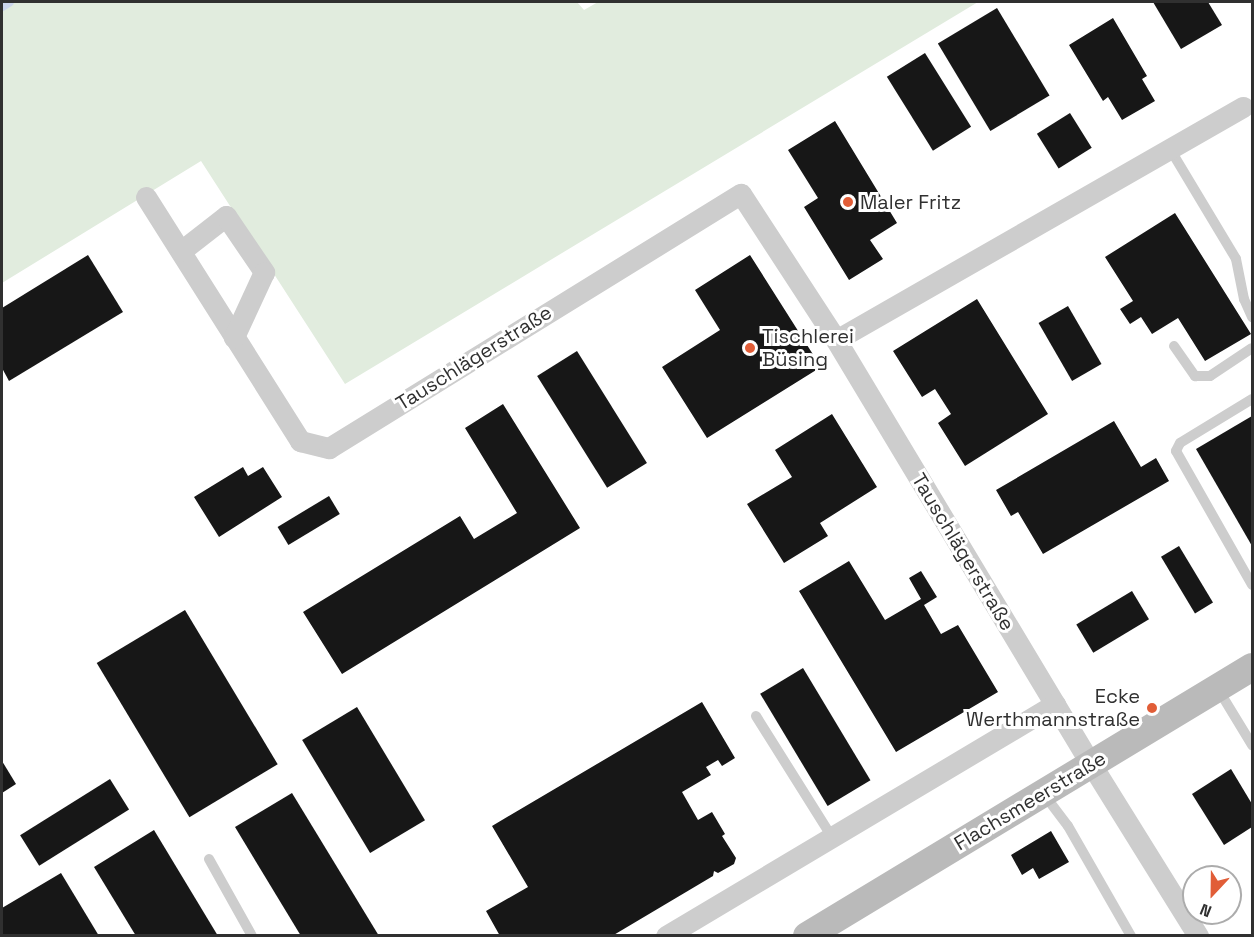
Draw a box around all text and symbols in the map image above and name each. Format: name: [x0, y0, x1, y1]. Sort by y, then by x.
place label: Maler Fritz: [860, 190, 961, 214]
marker: Maler Fritz: [841, 195, 855, 209]
street label: Tauschlägerstraße: [392, 300, 556, 416]
place label: Tischlerei Büsing: [762, 324, 854, 371]
marker: Tischlerei Büsing: [743, 341, 757, 355]
street label: Tauschlägerstraße: [907, 469, 1019, 635]
place label: Ecke Werthmannstraße: [966, 684, 1140, 731]
marker: Ecke Werthmannstraße: [1145, 701, 1159, 715]
street label: Flachsmeerstraße: [950, 746, 1110, 856]
north arrow: [1182, 865, 1242, 925]
text: N: [1197, 899, 1215, 922]

